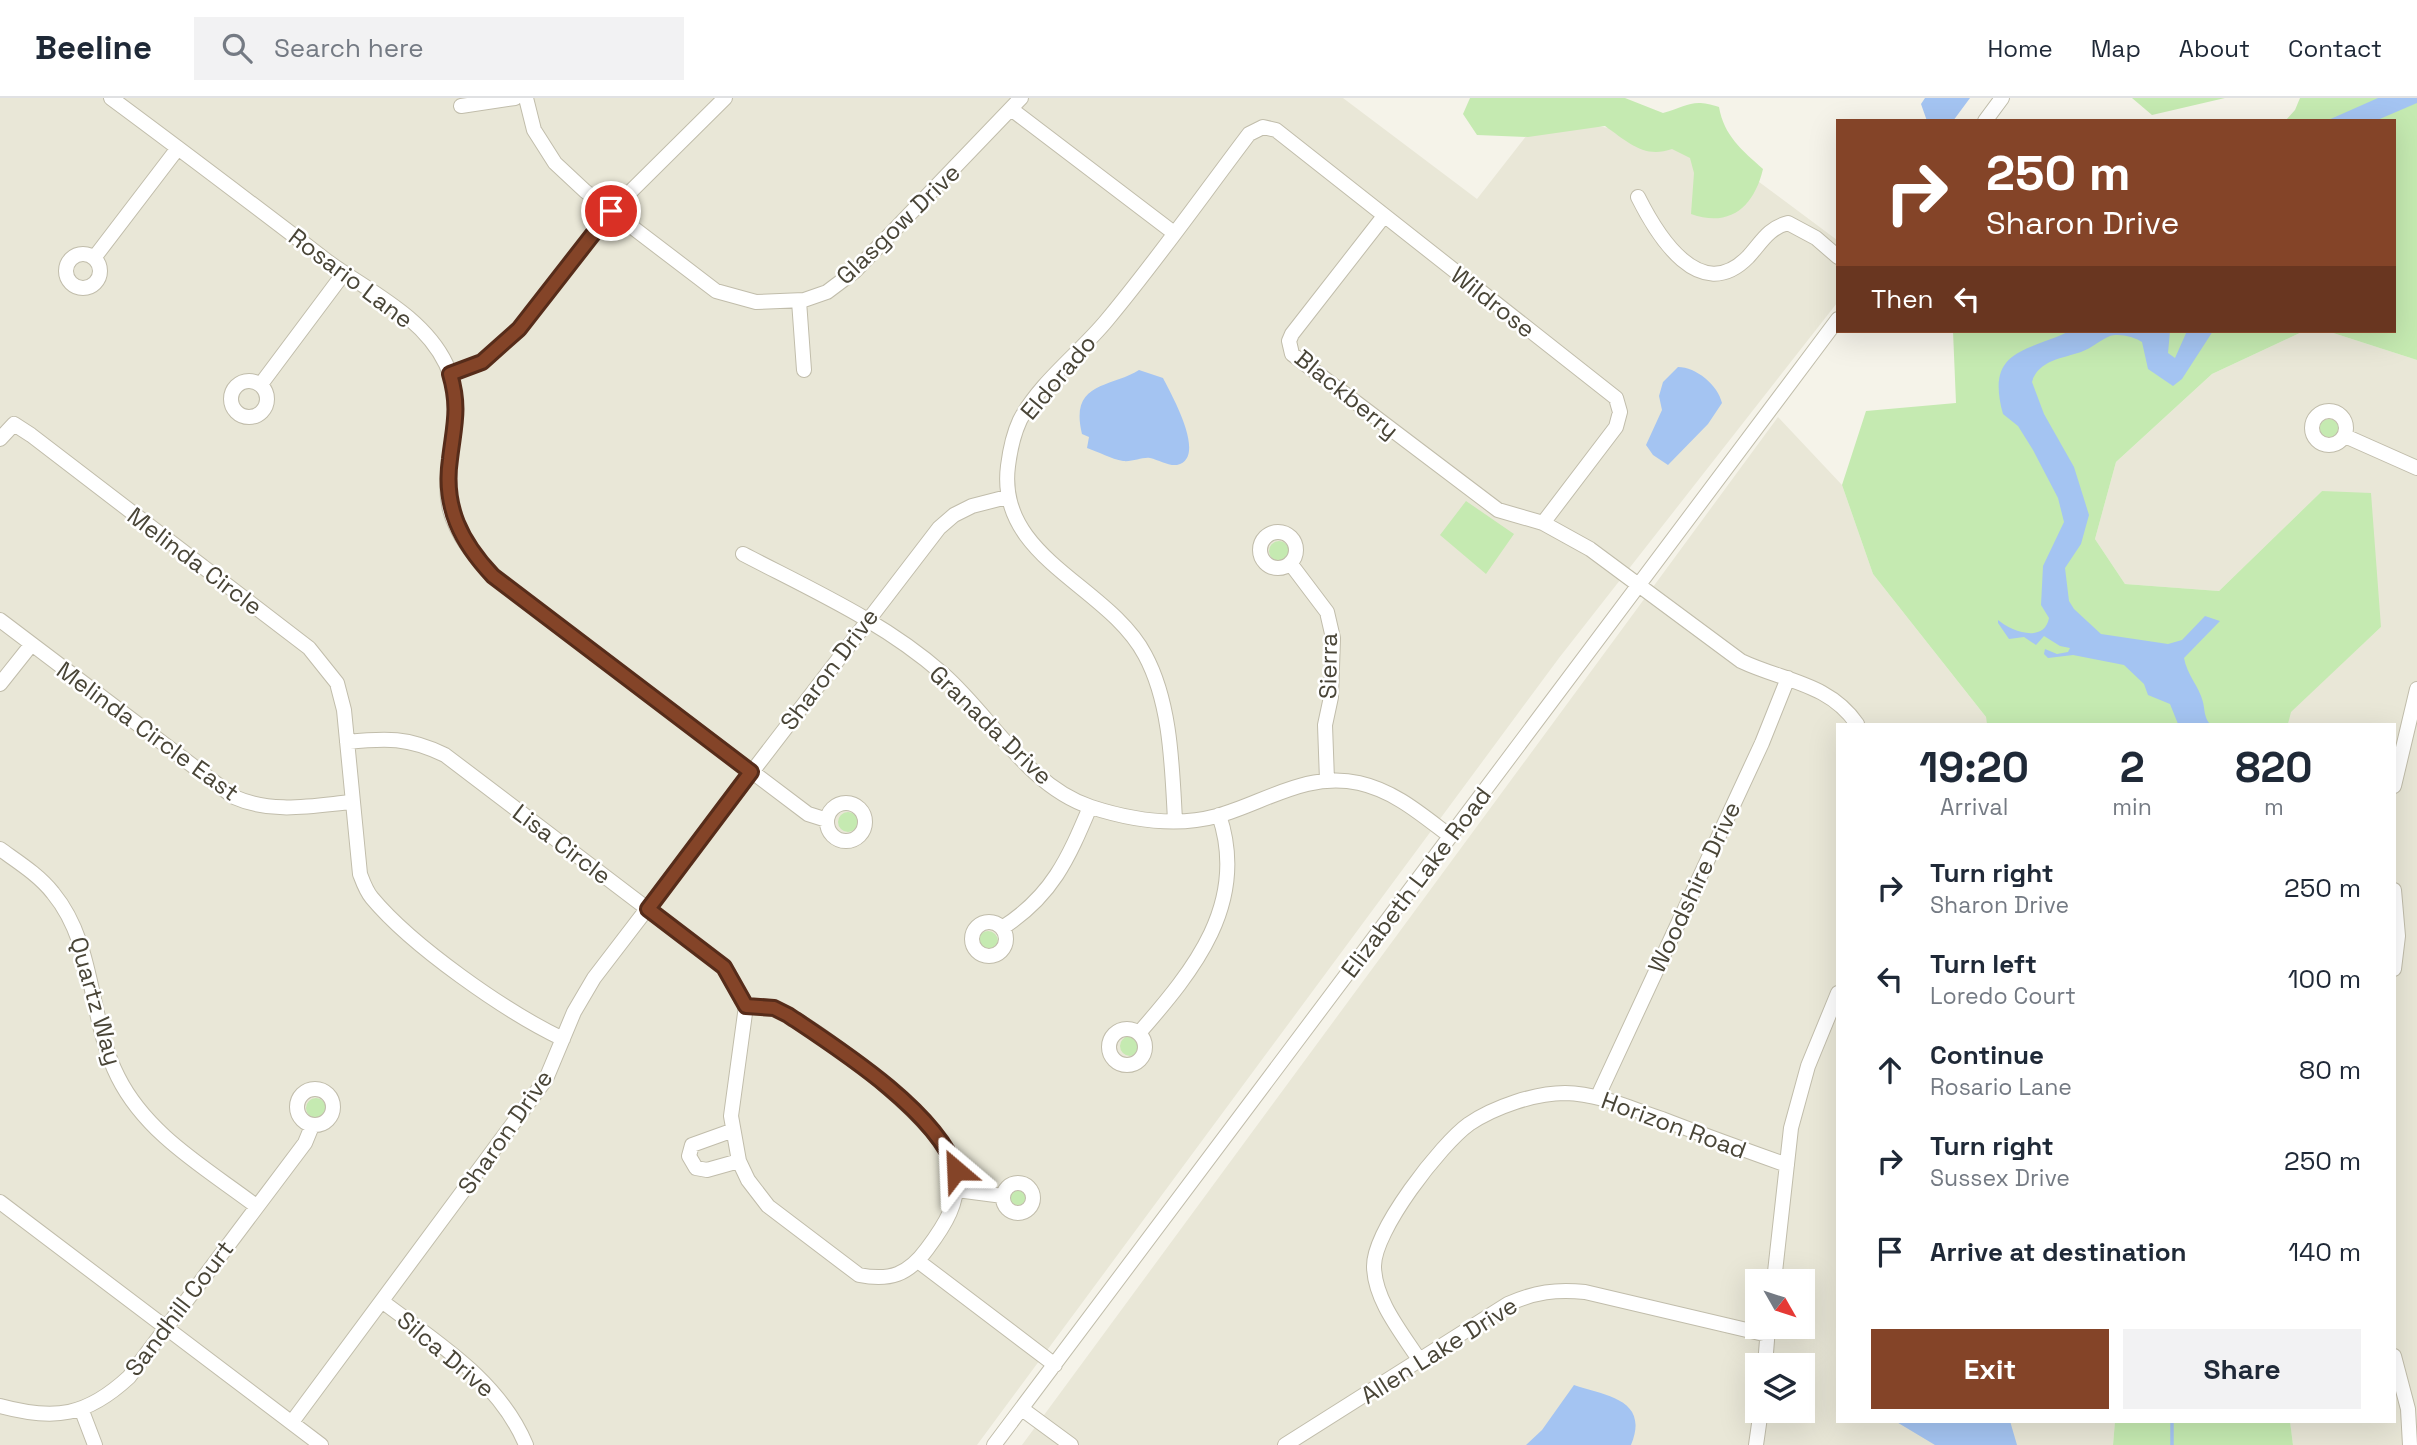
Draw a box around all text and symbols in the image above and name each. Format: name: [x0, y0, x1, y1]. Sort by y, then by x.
search box: [194, 17, 684, 80]
text: Beeline: [35, 27, 152, 69]
icon: search: [218, 29, 256, 67]
text: Search here: [274, 31, 424, 65]
text: Home: [1987, 33, 2053, 64]
text: Map: [2091, 33, 2141, 64]
text: About: [2179, 33, 2250, 64]
text: Contact: [2288, 33, 2382, 64]
text: 250 m: [1986, 142, 2131, 204]
icon: right: [1871, 147, 1962, 238]
street label: Glasgow Drive: [829, 157, 967, 291]
pin: [581, 181, 641, 241]
icon: arrive: [592, 192, 630, 230]
text: Sharon Drive: [1986, 203, 2179, 243]
street label: Rosario Lane: [283, 221, 419, 335]
street label: Wildrose: [1445, 259, 1541, 345]
icon: left: [1948, 280, 1986, 318]
text: Then: [1871, 282, 1934, 316]
street label: Eldorado: [1013, 328, 1103, 426]
street label: Blackberry: [1289, 343, 1405, 445]
street label: Melinda Circle: [121, 500, 269, 622]
street label: Sharon Drive: [773, 602, 885, 736]
street label: Sierra: [1312, 632, 1344, 699]
street label: Melinda Circle East: [51, 654, 245, 808]
street label: Granada Drive: [923, 658, 1059, 792]
text: 19:20: [1919, 741, 2029, 794]
text: 2: [2120, 741, 2145, 794]
text: 820: [2235, 741, 2313, 794]
street label: Elizabeth Lake Road: [1334, 780, 1498, 984]
text: Arrival: [1940, 792, 2008, 822]
text: min: [2112, 792, 2152, 822]
text: m: [2264, 792, 2284, 822]
street label: Woodshire Drive: [1641, 796, 1747, 978]
street label: Lisa Circle: [506, 797, 618, 891]
text: Turn right: [1930, 856, 2054, 890]
icon: right: [1871, 869, 1909, 907]
text: 250 m: [2284, 871, 2361, 905]
text: Sharon Drive: [1930, 890, 2069, 920]
street label: Quartz Way: [63, 933, 129, 1069]
text: Turn left: [1930, 947, 2037, 981]
icon: left: [1871, 960, 1909, 998]
text: 100 m: [2288, 962, 2361, 996]
text: Loredo Court: [1930, 981, 2076, 1011]
text: Continue: [1930, 1038, 2044, 1072]
icon: ahead: [1871, 1051, 1909, 1089]
text: 80 m: [2299, 1053, 2361, 1087]
street label: Sharon Drive: [451, 1064, 559, 1200]
text: Rosario Lane: [1930, 1072, 2072, 1102]
street label: Horizon Road: [1597, 1084, 1751, 1166]
text: Turn right: [1930, 1129, 2054, 1163]
position arrow: [919, 1133, 993, 1207]
icon: right: [1871, 1142, 1909, 1180]
text: 250 m: [2284, 1144, 2361, 1178]
text: Sussex Drive: [1930, 1163, 2070, 1193]
icon: arrive: [1871, 1233, 1909, 1271]
street label: Sandhill Court: [118, 1234, 240, 1382]
text: Arrive at destination: [1930, 1235, 2187, 1269]
text: 140 m: [2288, 1235, 2361, 1269]
north arrow: [1745, 1269, 1815, 1339]
map controls: [1745, 1269, 1815, 1423]
street label: Allen Lake Drive: [1355, 1289, 1523, 1411]
street label: Silca Drive: [391, 1304, 501, 1404]
button: Exit: [1871, 1329, 2109, 1409]
button: Share: [2123, 1329, 2361, 1409]
button: layers: [1745, 1353, 1815, 1423]

